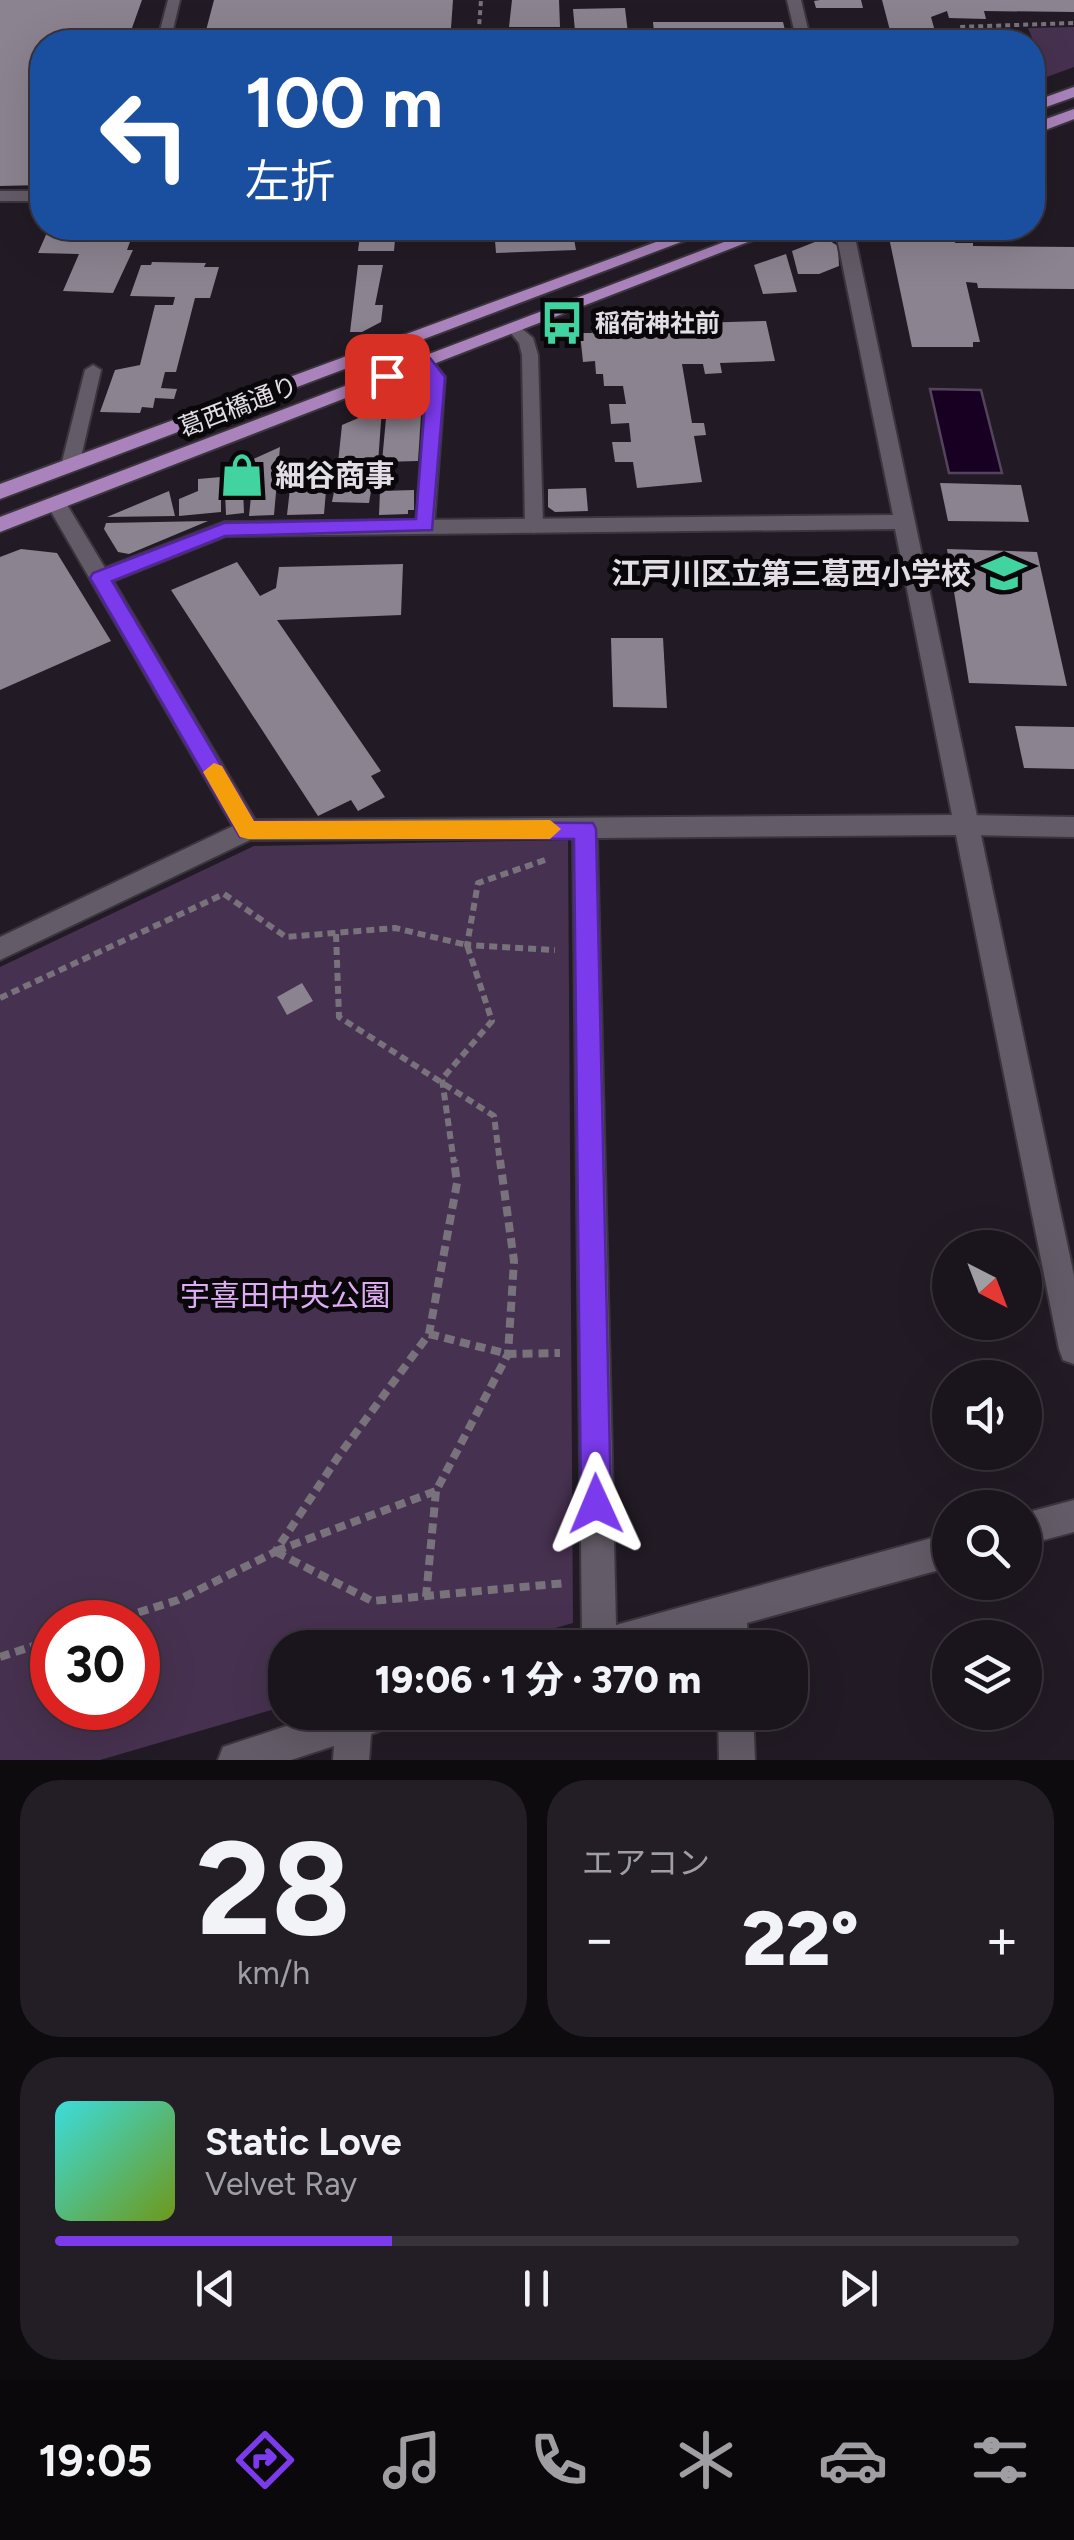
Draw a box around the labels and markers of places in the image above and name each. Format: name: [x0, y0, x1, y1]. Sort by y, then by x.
bus stop icon: 稲荷神社前: [538, 299, 586, 347]
place label: 稲荷神社前: [595, 308, 720, 338]
pin: [345, 334, 430, 419]
shop icon: 細谷商事: [218, 451, 266, 499]
place label: 細谷商事: [275, 457, 395, 494]
school or university icon: 江戸川区立第三葛西小学校: [980, 549, 1028, 597]
place label: 江戸川区立第三葛西小学校: [611, 555, 971, 592]

